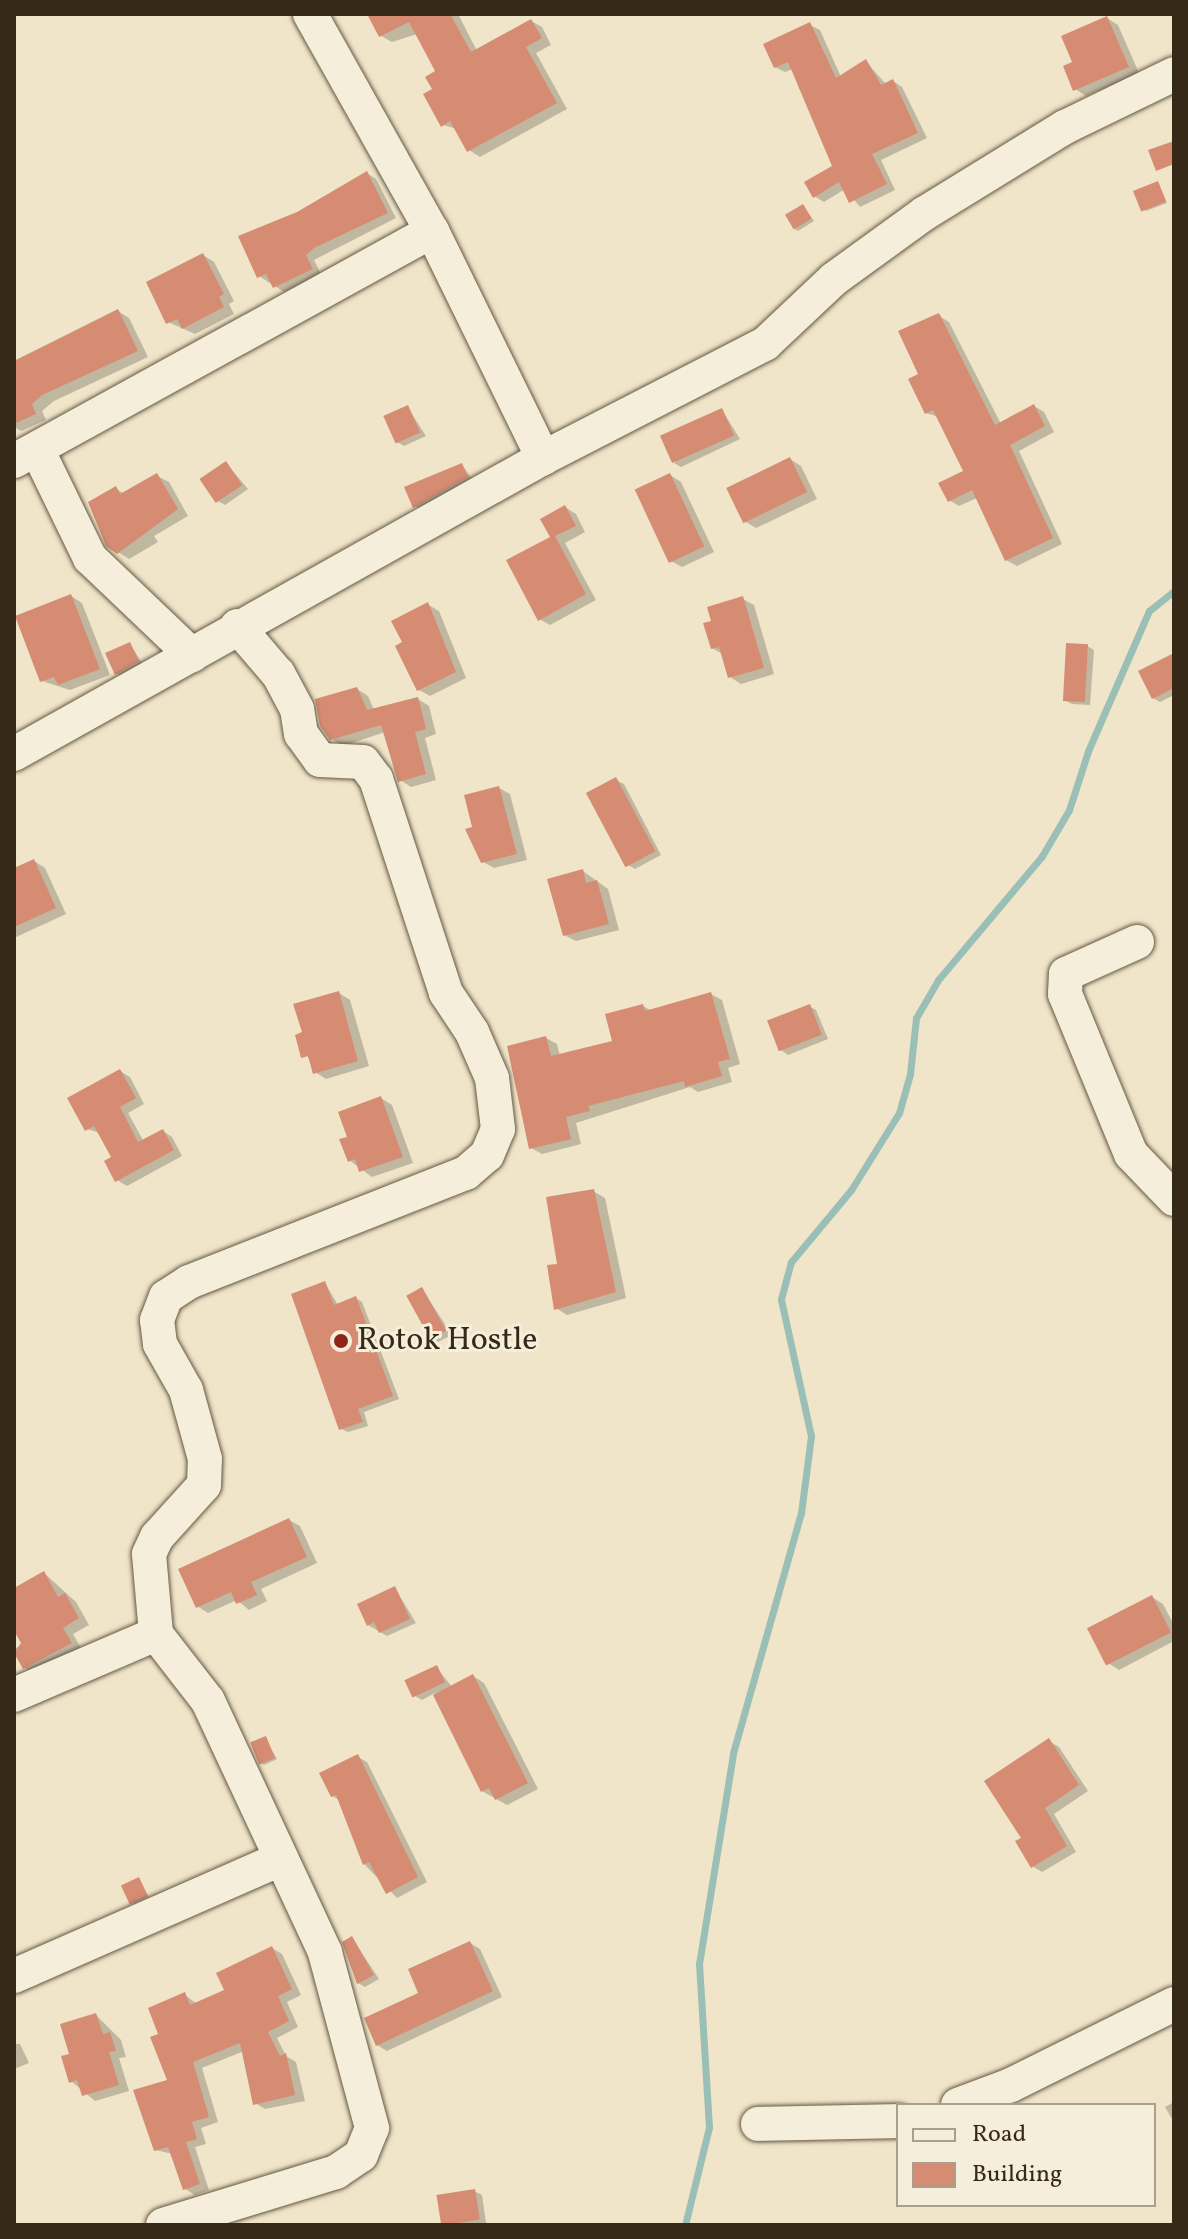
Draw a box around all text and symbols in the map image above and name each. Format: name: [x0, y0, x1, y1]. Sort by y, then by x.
place label: Rotok Hostle: [357, 1322, 538, 1360]
marker: Rotok Hostle: [332, 1332, 350, 1350]
legend: [896, 2103, 1156, 2207]
text: Road: [972, 2118, 1026, 2152]
text: Building: [972, 2158, 1062, 2192]

